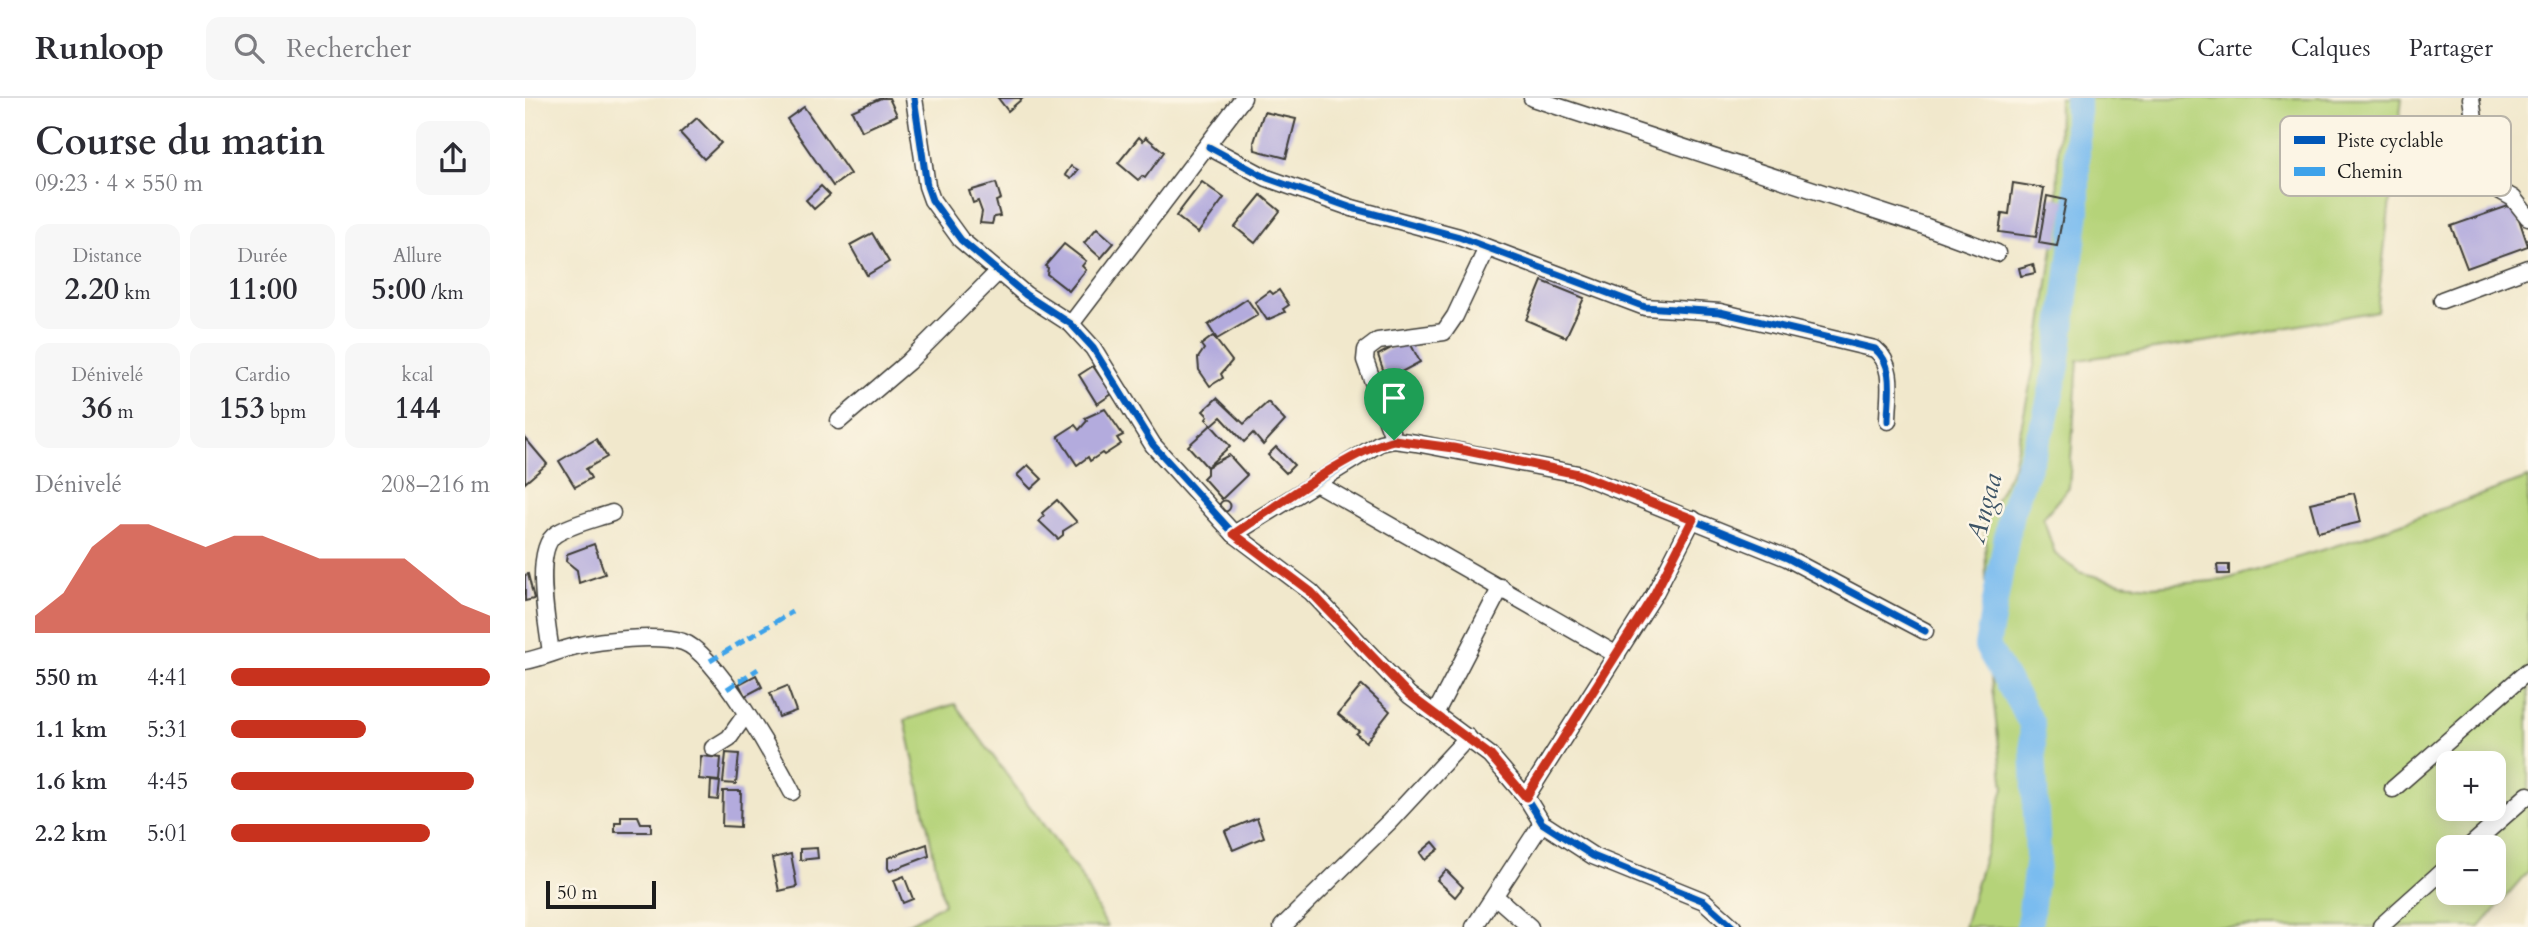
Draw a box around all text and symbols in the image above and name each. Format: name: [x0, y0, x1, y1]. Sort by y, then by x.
search box: [206, 17, 696, 80]
text: Runloop: [35, 26, 164, 71]
icon: search: [230, 29, 268, 67]
text: Rechercher: [286, 31, 411, 66]
text: Carte: [2197, 32, 2253, 65]
text: Calques: [2291, 32, 2371, 65]
text: Partager: [2409, 32, 2493, 65]
text: Course du matin: [35, 116, 325, 168]
legend: [2280, 116, 2511, 196]
button: share: [416, 121, 490, 195]
text: Piste cyclable: [2337, 128, 2444, 154]
text: Chemin: [2337, 159, 2403, 185]
text: 09:23 · 4 × 550 m: [35, 168, 203, 199]
text: Distance: [73, 243, 142, 269]
text: Durée: [237, 243, 288, 269]
text: Allure: [393, 243, 442, 269]
text: 2.20: [64, 269, 119, 310]
text: 11:00: [227, 269, 298, 310]
text: 5:00: [371, 269, 426, 310]
text: km: [119, 280, 151, 306]
text: /km: [426, 280, 464, 306]
text: Dénivelé: [72, 362, 143, 388]
text: Cardio: [235, 362, 290, 388]
text: kcal: [402, 362, 433, 388]
pin: [1364, 368, 1424, 440]
icon: arrive: [1375, 379, 1413, 417]
text: 36: [82, 388, 112, 429]
text: 153: [219, 388, 265, 429]
text: 144: [394, 388, 441, 429]
text: m: [112, 399, 133, 425]
text: bpm: [265, 399, 306, 425]
text: Dénivelé: [35, 469, 122, 500]
text: 208–216 m: [381, 469, 490, 500]
water label: Angaa: [1956, 469, 2012, 548]
text: 550 m: [35, 662, 98, 693]
text: 4:41: [147, 662, 188, 693]
text: 1.1 km: [35, 714, 107, 745]
text: 5:31: [147, 714, 188, 745]
map controls: [2436, 751, 2506, 905]
button: +: [2436, 751, 2506, 821]
text: 1.6 km: [35, 766, 107, 797]
text: 4:45: [147, 766, 188, 797]
text: 2.2 km: [35, 818, 107, 849]
text: 5:01: [147, 818, 188, 849]
button: −: [2436, 835, 2506, 905]
scale bar: [546, 878, 656, 910]
text: 50 m: [557, 880, 598, 906]

